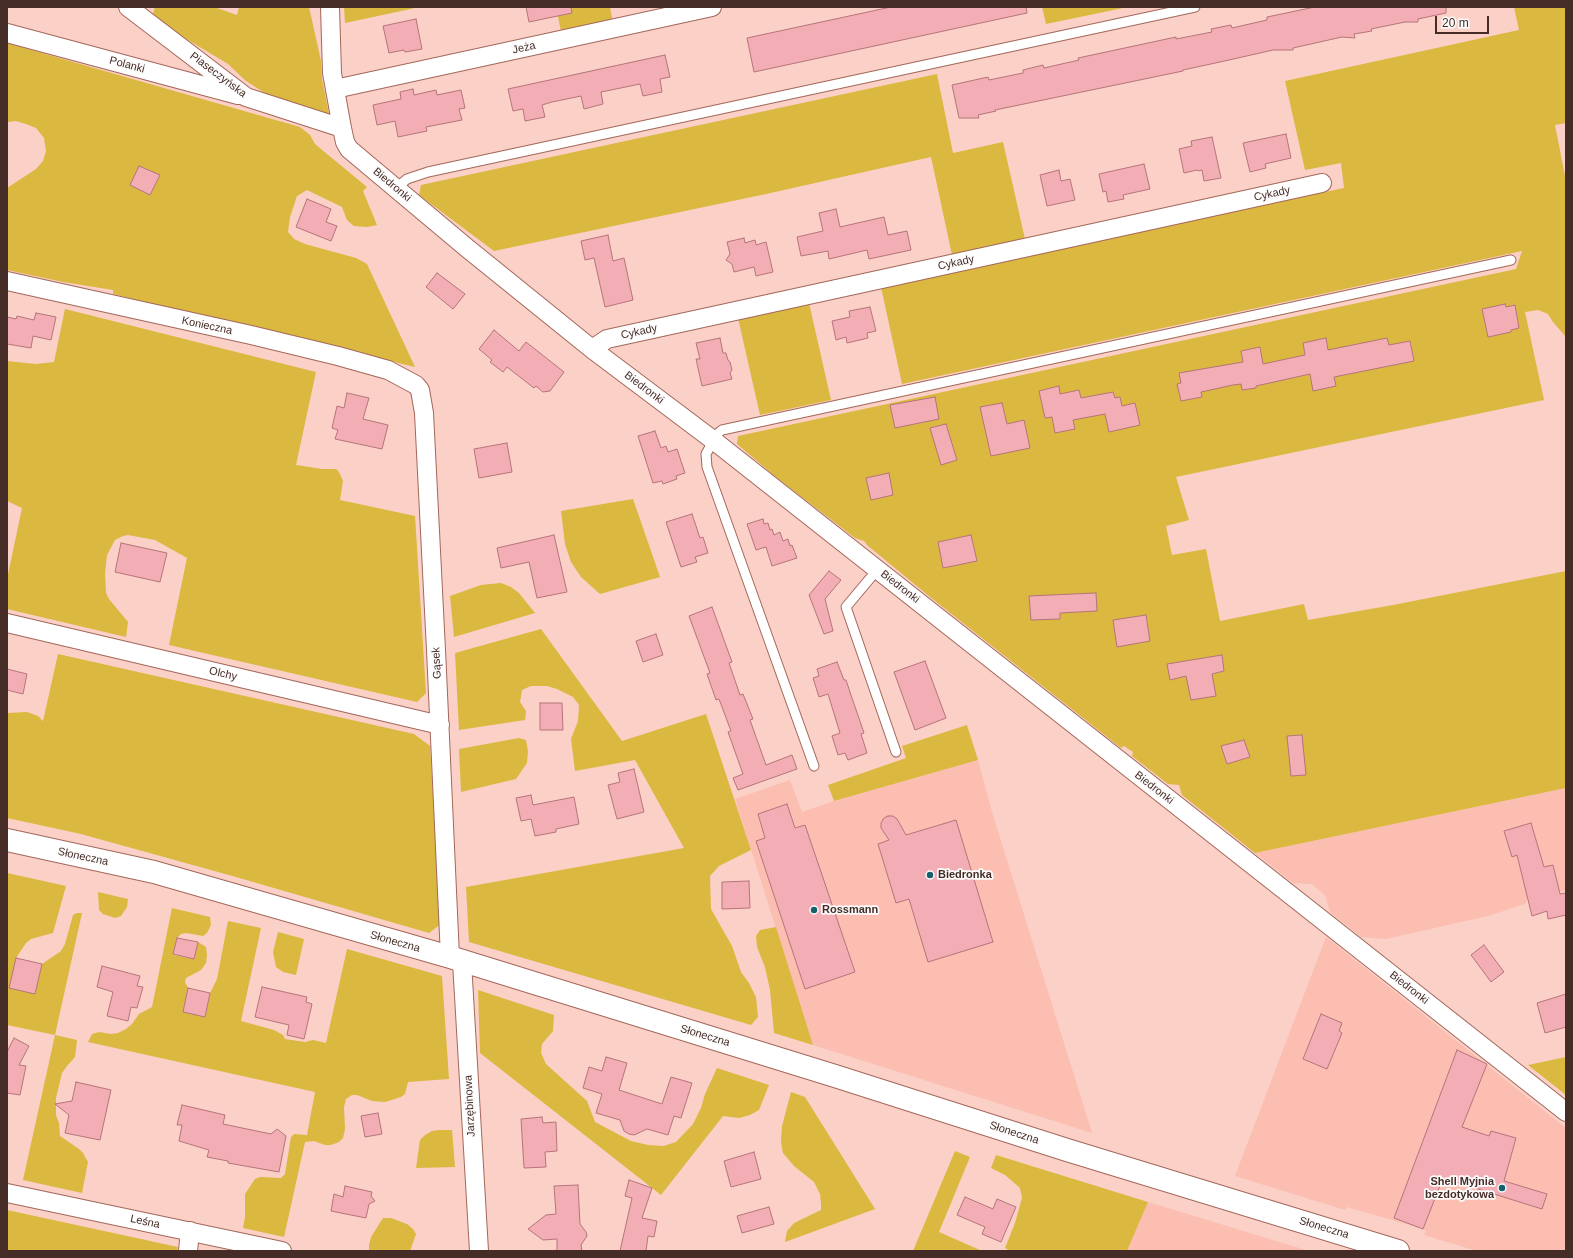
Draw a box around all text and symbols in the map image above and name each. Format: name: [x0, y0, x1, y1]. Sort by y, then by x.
scale bar: [1437, 8, 1491, 34]
text: 20 m: [1442, 16, 1469, 30]
street label: Jeża: [511, 39, 537, 57]
street label: Piaseczyńska: [187, 49, 249, 101]
street label: Polanki: [108, 54, 146, 76]
street label: Biedronki: [370, 165, 414, 205]
street label: Cykady: [1253, 184, 1291, 204]
street label: Cykady: [937, 253, 975, 273]
street label: Konieczna: [181, 314, 233, 338]
street label: Cykady: [620, 322, 658, 342]
street label: Biedronki: [622, 369, 666, 407]
street label: Biedronki: [878, 568, 922, 606]
street label: Gąsek: [430, 647, 444, 679]
street label: Olchy: [208, 664, 238, 684]
street label: Biedronki: [1132, 769, 1176, 807]
street label: Słoneczna: [57, 845, 109, 869]
place label: Biedronka: [938, 868, 992, 882]
marker: Biedronka: [925, 870, 935, 880]
place label: Rossmann: [822, 903, 878, 917]
marker: Rossmann: [809, 905, 819, 915]
street label: Słoneczna: [368, 929, 422, 955]
street label: Biedronki: [1387, 969, 1431, 1007]
street label: Słoneczna: [679, 1022, 731, 1050]
street label: Jarzębinowa: [462, 1075, 478, 1137]
street label: Słoneczna: [988, 1119, 1040, 1147]
place label: Shell Myjnia bezdotykowa: [1425, 1175, 1494, 1201]
marker: Shell Myjnia bezdotykowa: [1497, 1183, 1507, 1193]
street label: Leśna: [129, 1212, 161, 1232]
street label: Słoneczna: [1298, 1214, 1350, 1242]

